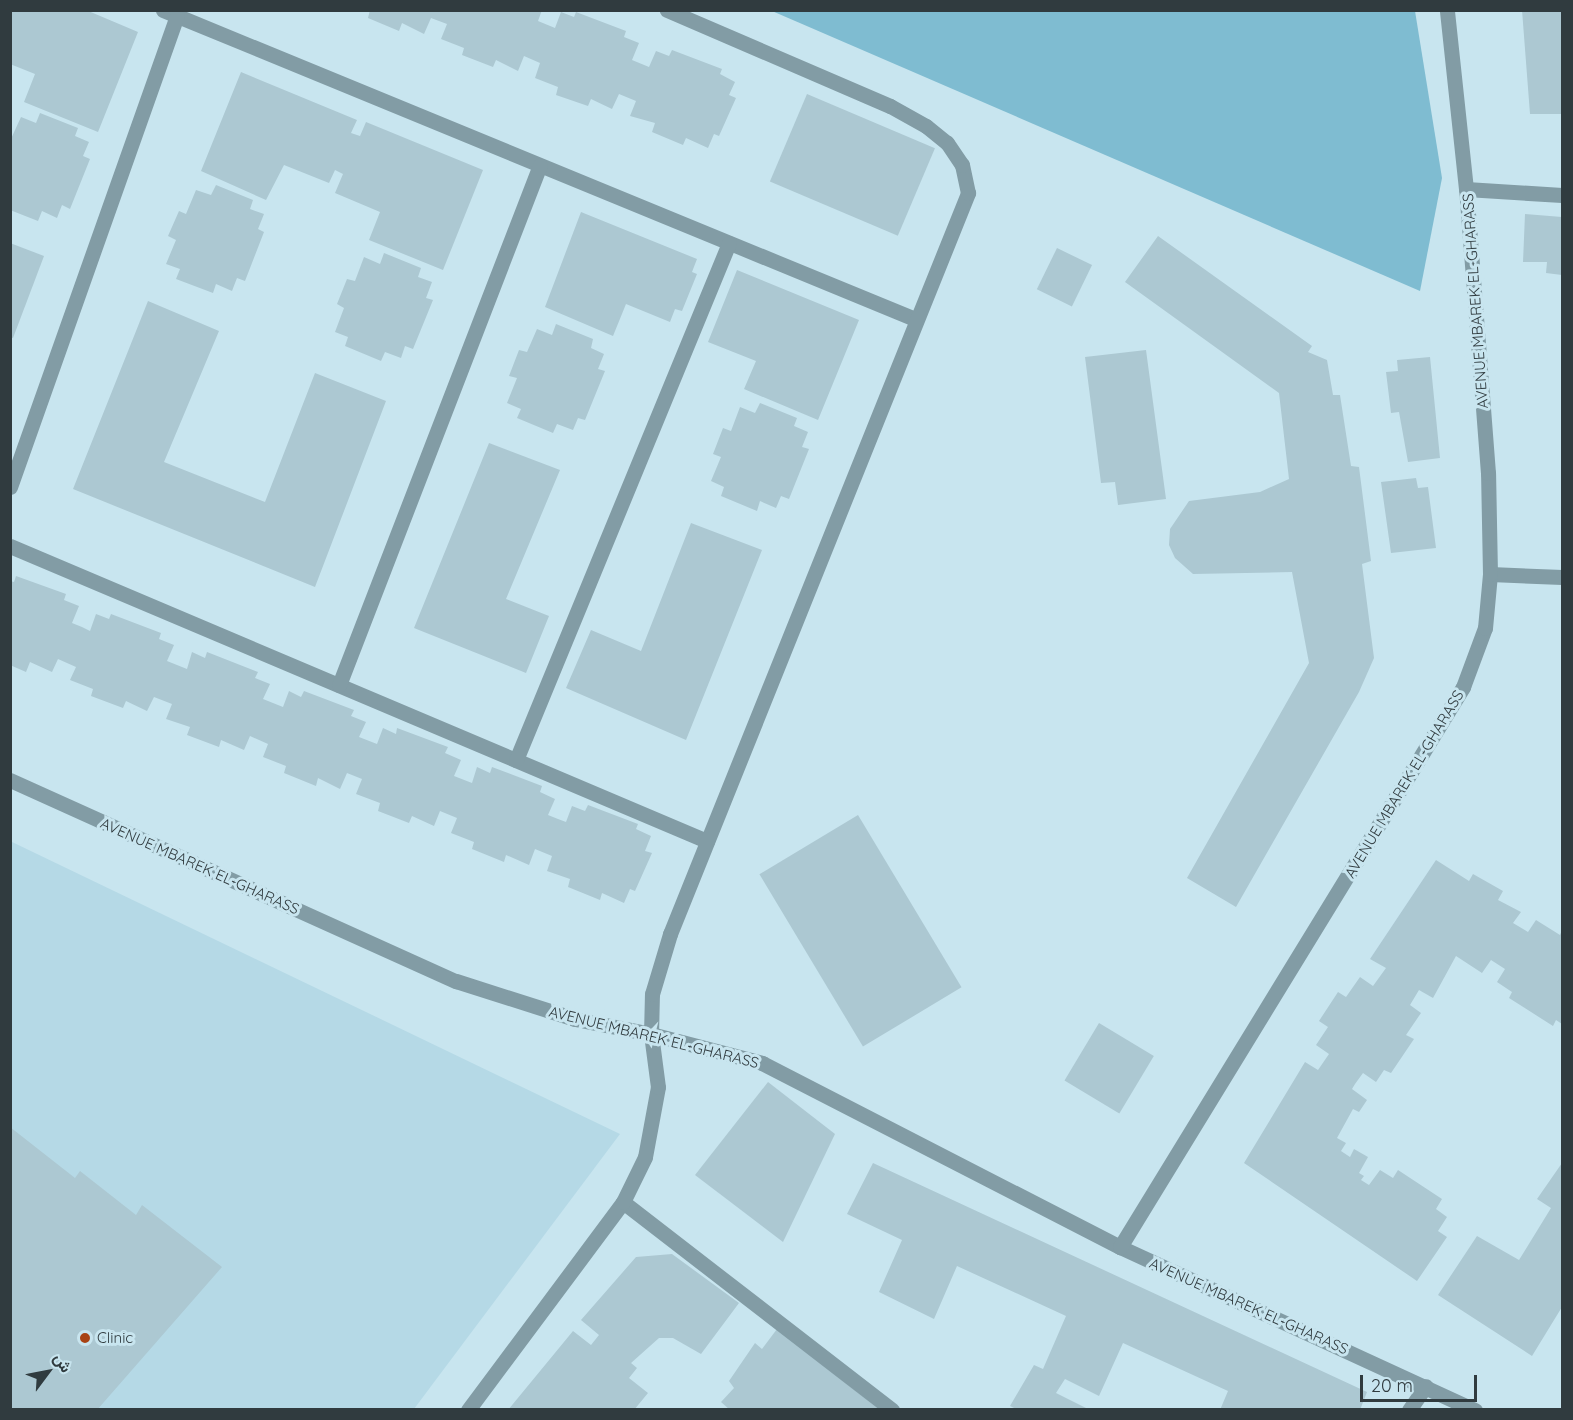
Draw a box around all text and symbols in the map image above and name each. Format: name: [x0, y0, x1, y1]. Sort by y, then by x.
street label: AVENUE MBAREK EL-GHARASS: [1459, 193, 1491, 409]
street label: AVENUE MBAREK EL-GHARASS: [1341, 687, 1467, 881]
street label: AVENUE MBAREK EL-GHARASS: [98, 814, 302, 918]
street label: AVENUE MBAREK EL-GHARASS: [547, 1002, 761, 1072]
street label: AVENUE MBAREK EL-GHARASS: [1147, 1254, 1351, 1358]
place label: Clinic: [97, 1329, 133, 1347]
marker: Clinic: [78, 1331, 92, 1345]
north arrow: [18, 1342, 78, 1402]
text: ش: [50, 1349, 77, 1376]
scale bar: [1363, 1363, 1480, 1401]
text: 20 m: [1371, 1374, 1413, 1397]

